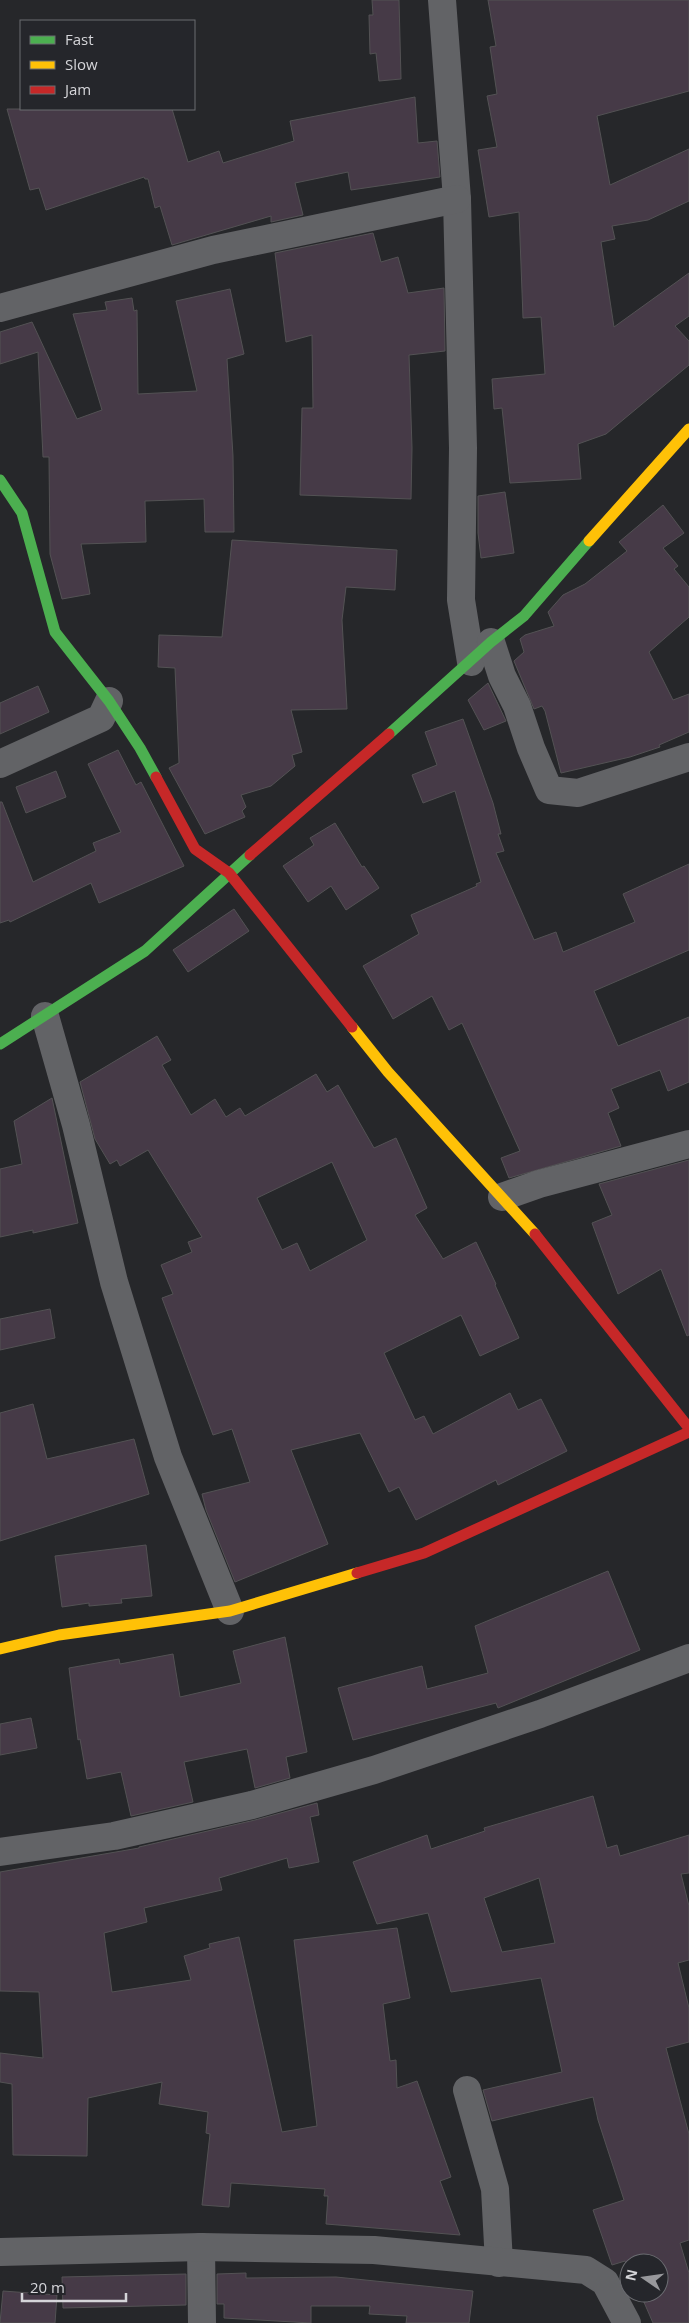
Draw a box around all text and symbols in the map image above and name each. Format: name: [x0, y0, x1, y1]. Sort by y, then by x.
legend: [20, 20, 195, 110]
text: Fast: [65, 29, 94, 49]
text: Slow: [65, 54, 98, 74]
text: Jam: [63, 79, 91, 99]
north arrow: [619, 2253, 669, 2303]
text: N: [620, 2267, 641, 2283]
scale bar: [22, 2270, 126, 2302]
text: 20 m: [30, 2277, 65, 2297]

